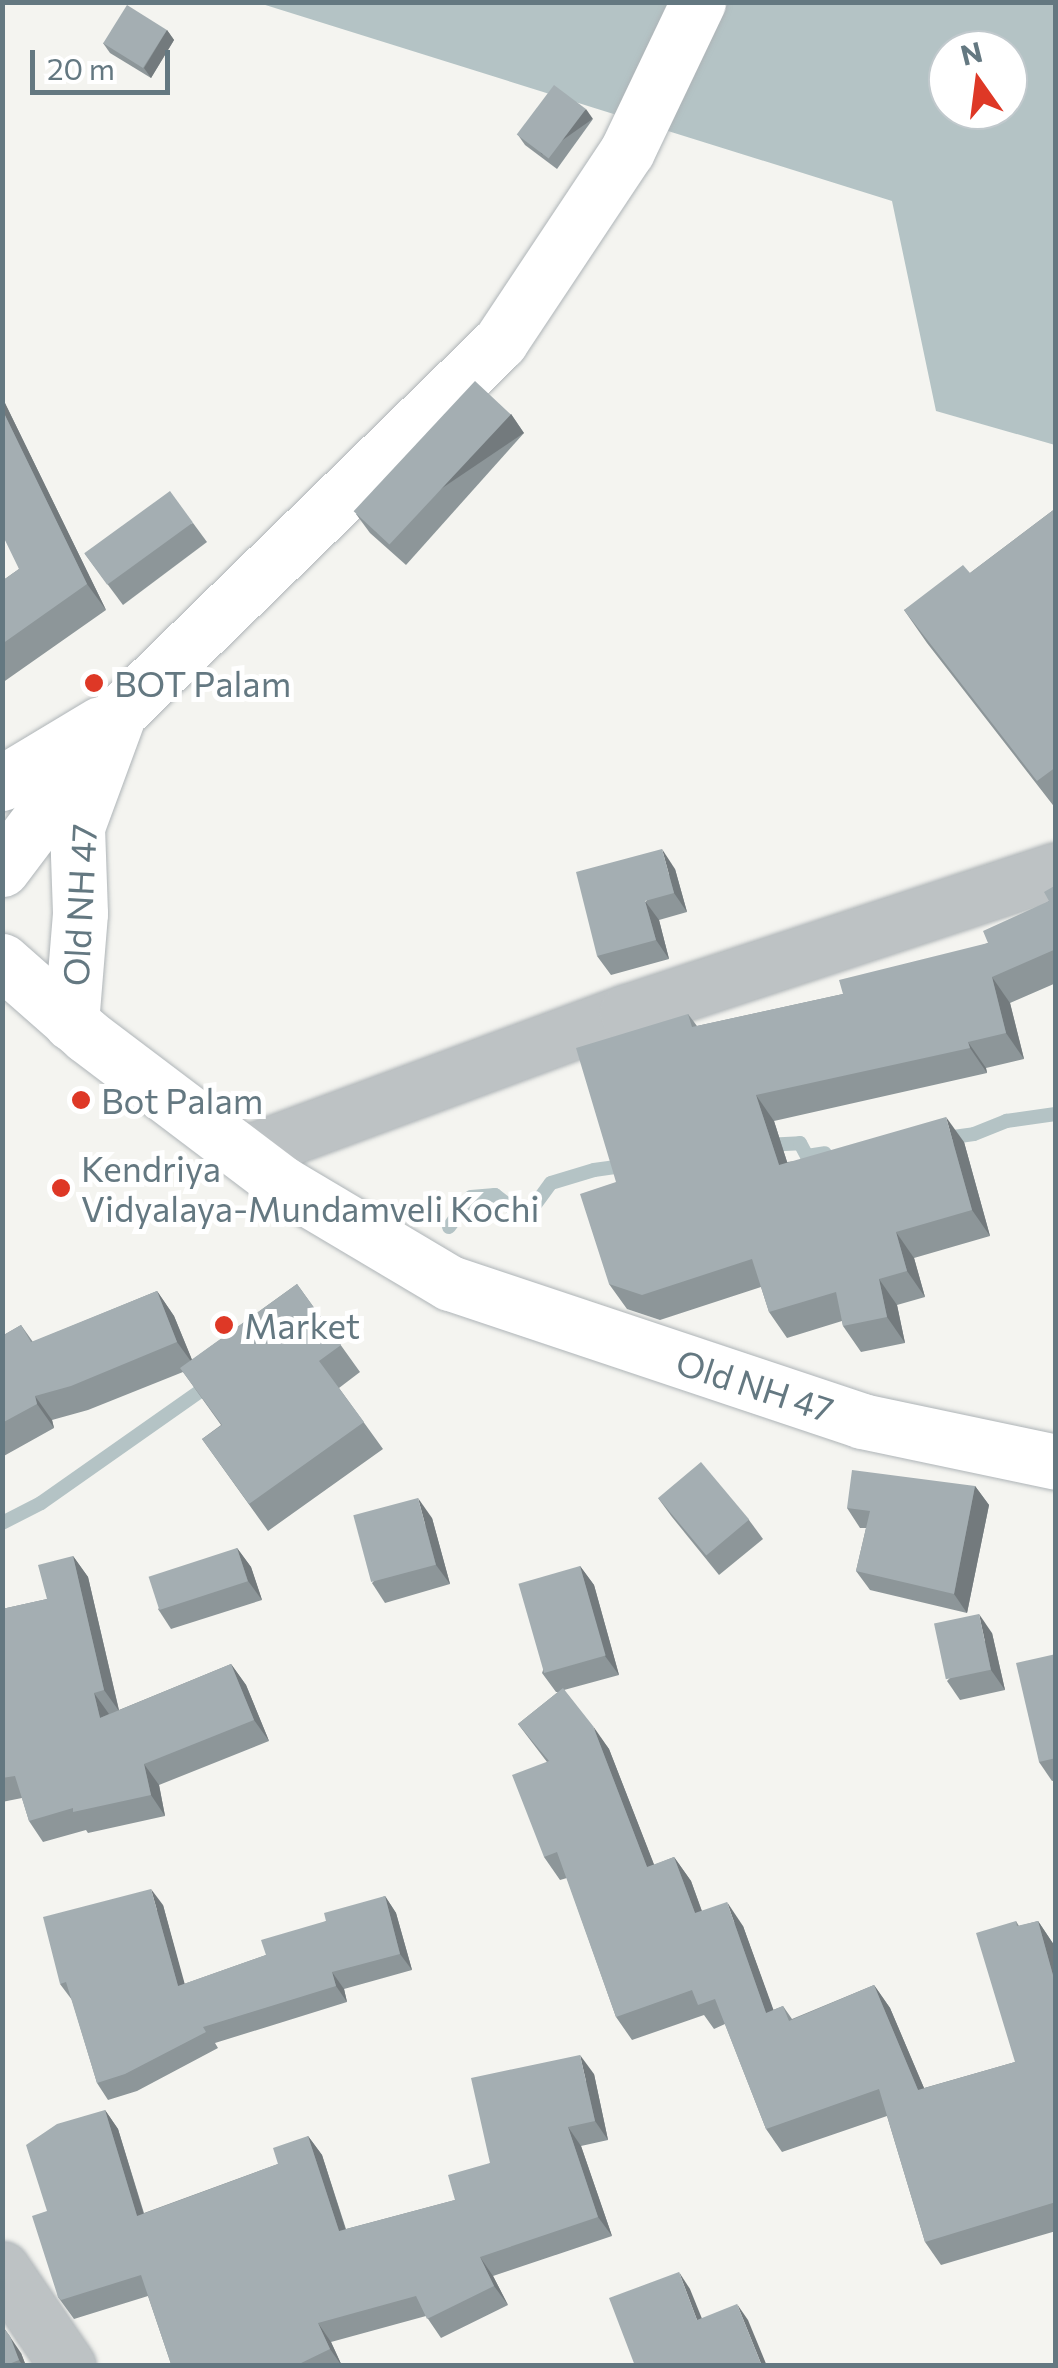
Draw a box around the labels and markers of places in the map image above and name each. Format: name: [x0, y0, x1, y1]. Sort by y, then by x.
place label: BOT Palam: [114, 662, 291, 704]
marker: BOT Palam: [83, 672, 105, 694]
place label: Bot Palam: [101, 1079, 263, 1121]
marker: Bot Palam: [70, 1089, 92, 1111]
place label: Kendriya Vidyalaya-Mundamveli Kochi: [81, 1147, 539, 1229]
marker: Kendriya Vidyalaya-Mundamveli Kochi: [50, 1177, 72, 1199]
place label: Market: [244, 1304, 360, 1346]
marker: Market: [213, 1314, 235, 1336]

